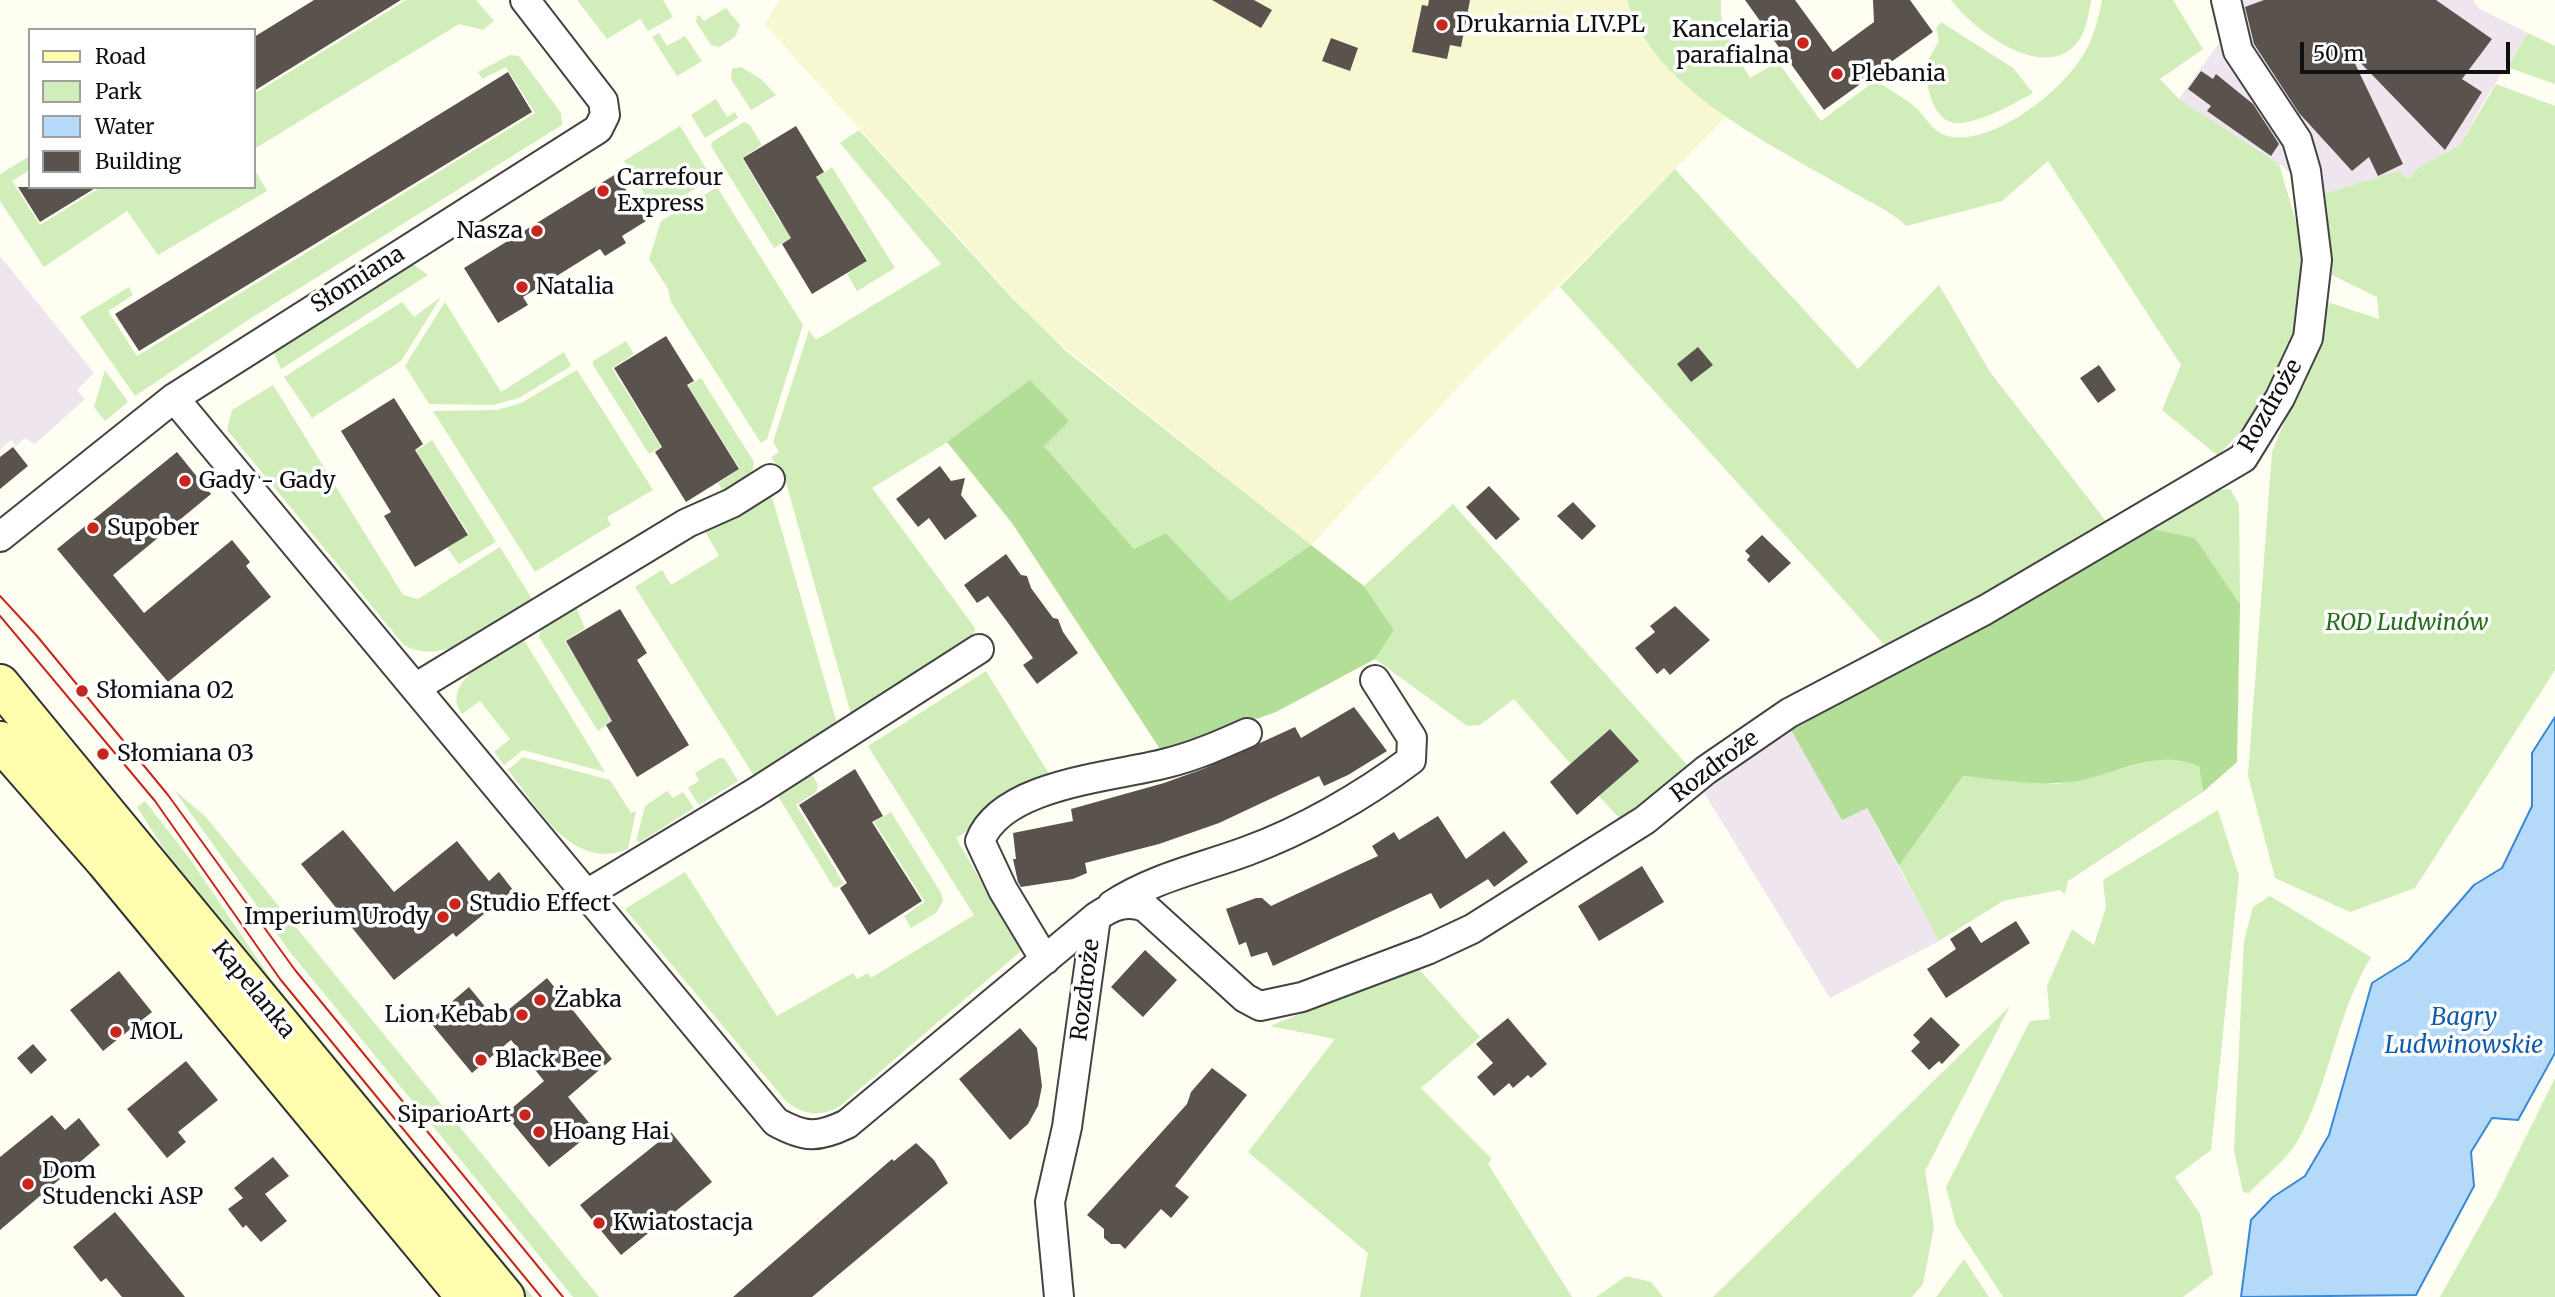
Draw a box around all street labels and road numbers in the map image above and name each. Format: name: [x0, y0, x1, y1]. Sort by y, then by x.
street label: Słomiana: [306, 241, 410, 319]
street label: Rozdroże: [2233, 355, 2309, 457]
street label: Rozdroże: [1666, 725, 1764, 809]
street label: Kapelanka: [206, 936, 300, 1044]
street label: Rozdroże: [1066, 937, 1106, 1043]

